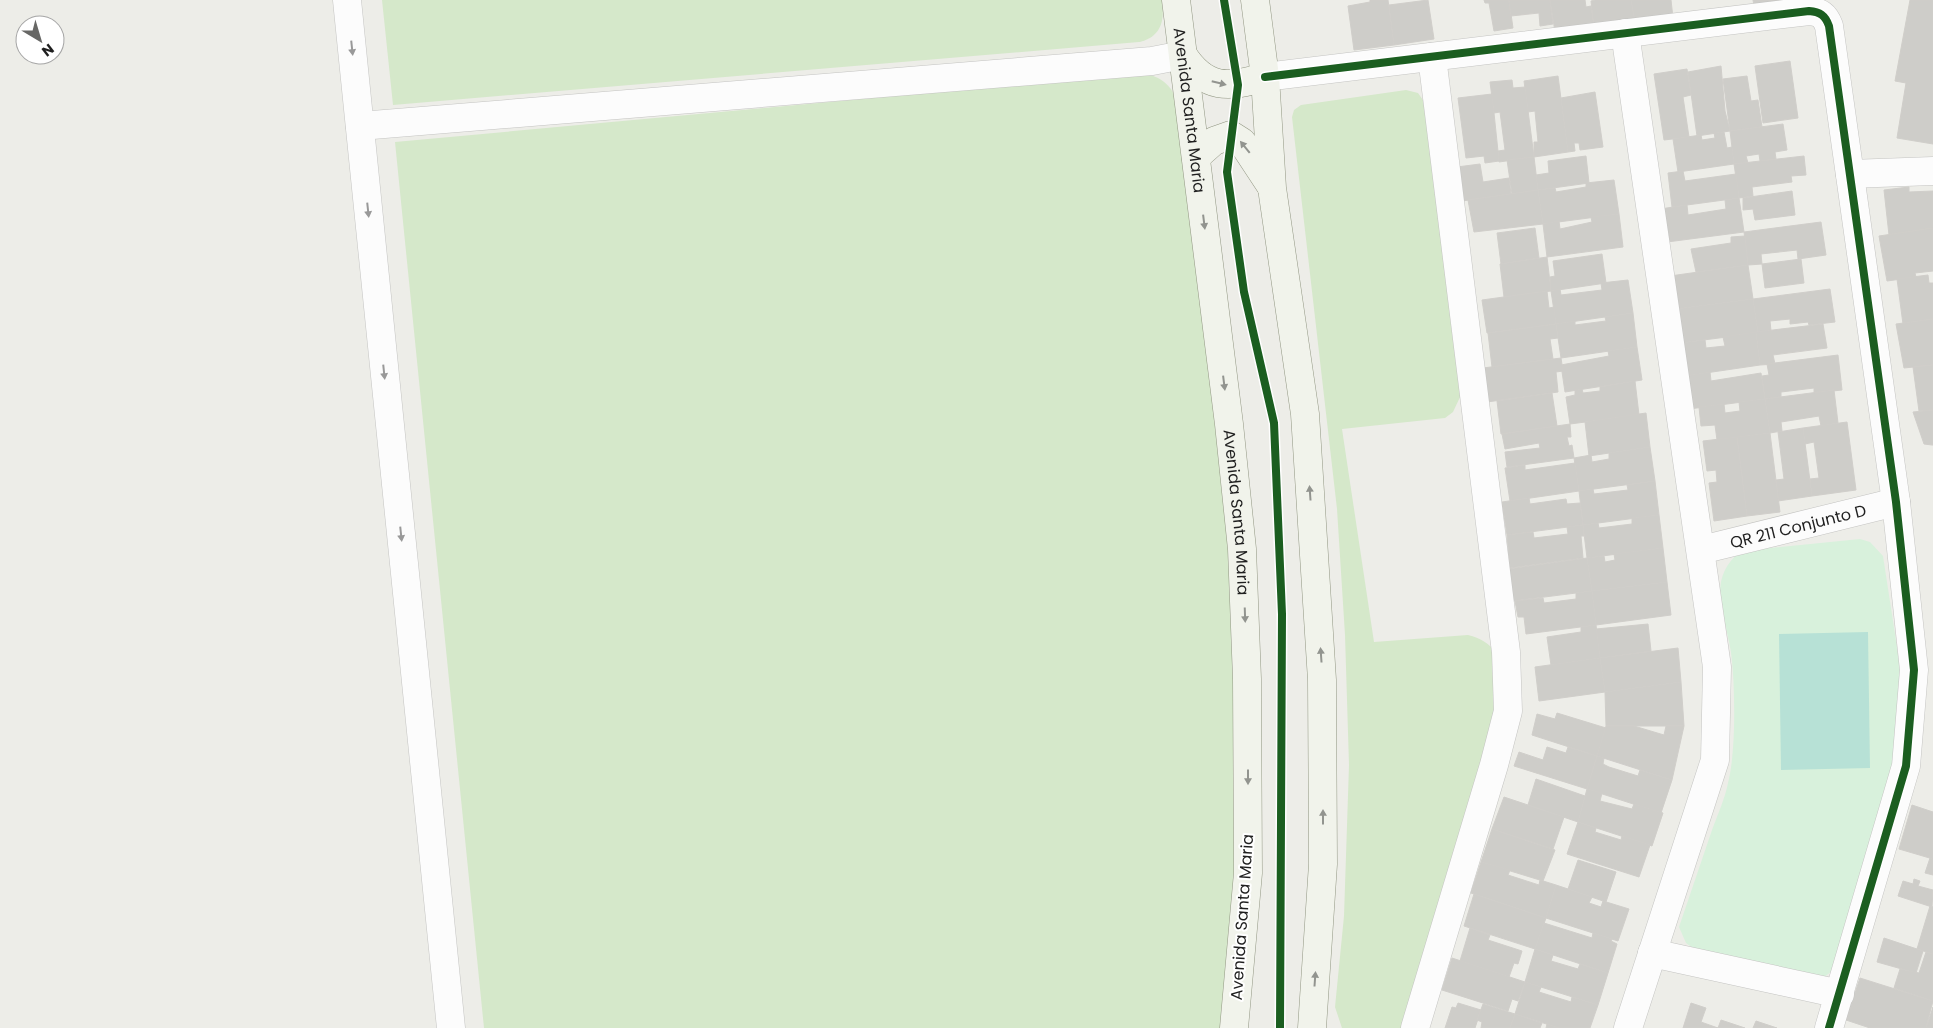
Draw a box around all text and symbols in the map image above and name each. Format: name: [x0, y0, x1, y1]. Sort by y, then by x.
north arrow: [15, 15, 65, 65]
street label: Avenida Santa Maria: [1168, 26, 1212, 194]
text: N: [38, 39, 58, 61]
one-way arrow: [348, 41, 356, 57]
one-way arrow: [1211, 79, 1226, 87]
one-way arrow: [1239, 141, 1250, 154]
one-way arrow: [364, 202, 372, 218]
one-way arrow: [1200, 214, 1208, 230]
one-way arrow: [381, 364, 389, 380]
one-way arrow: [1221, 376, 1229, 392]
street label: Avenida Santa Maria: [1218, 428, 1255, 596]
one-way arrow: [1305, 484, 1313, 500]
street label: QR 211 Conjunto D: [1728, 498, 1869, 554]
one-way arrow: [397, 526, 405, 542]
one-way arrow: [1241, 607, 1249, 623]
one-way arrow: [1316, 646, 1324, 662]
one-way arrow: [1244, 769, 1252, 785]
one-way arrow: [1319, 809, 1327, 825]
street label: Avenida Santa Maria: [1225, 833, 1259, 1001]
one-way arrow: [1312, 971, 1320, 987]

